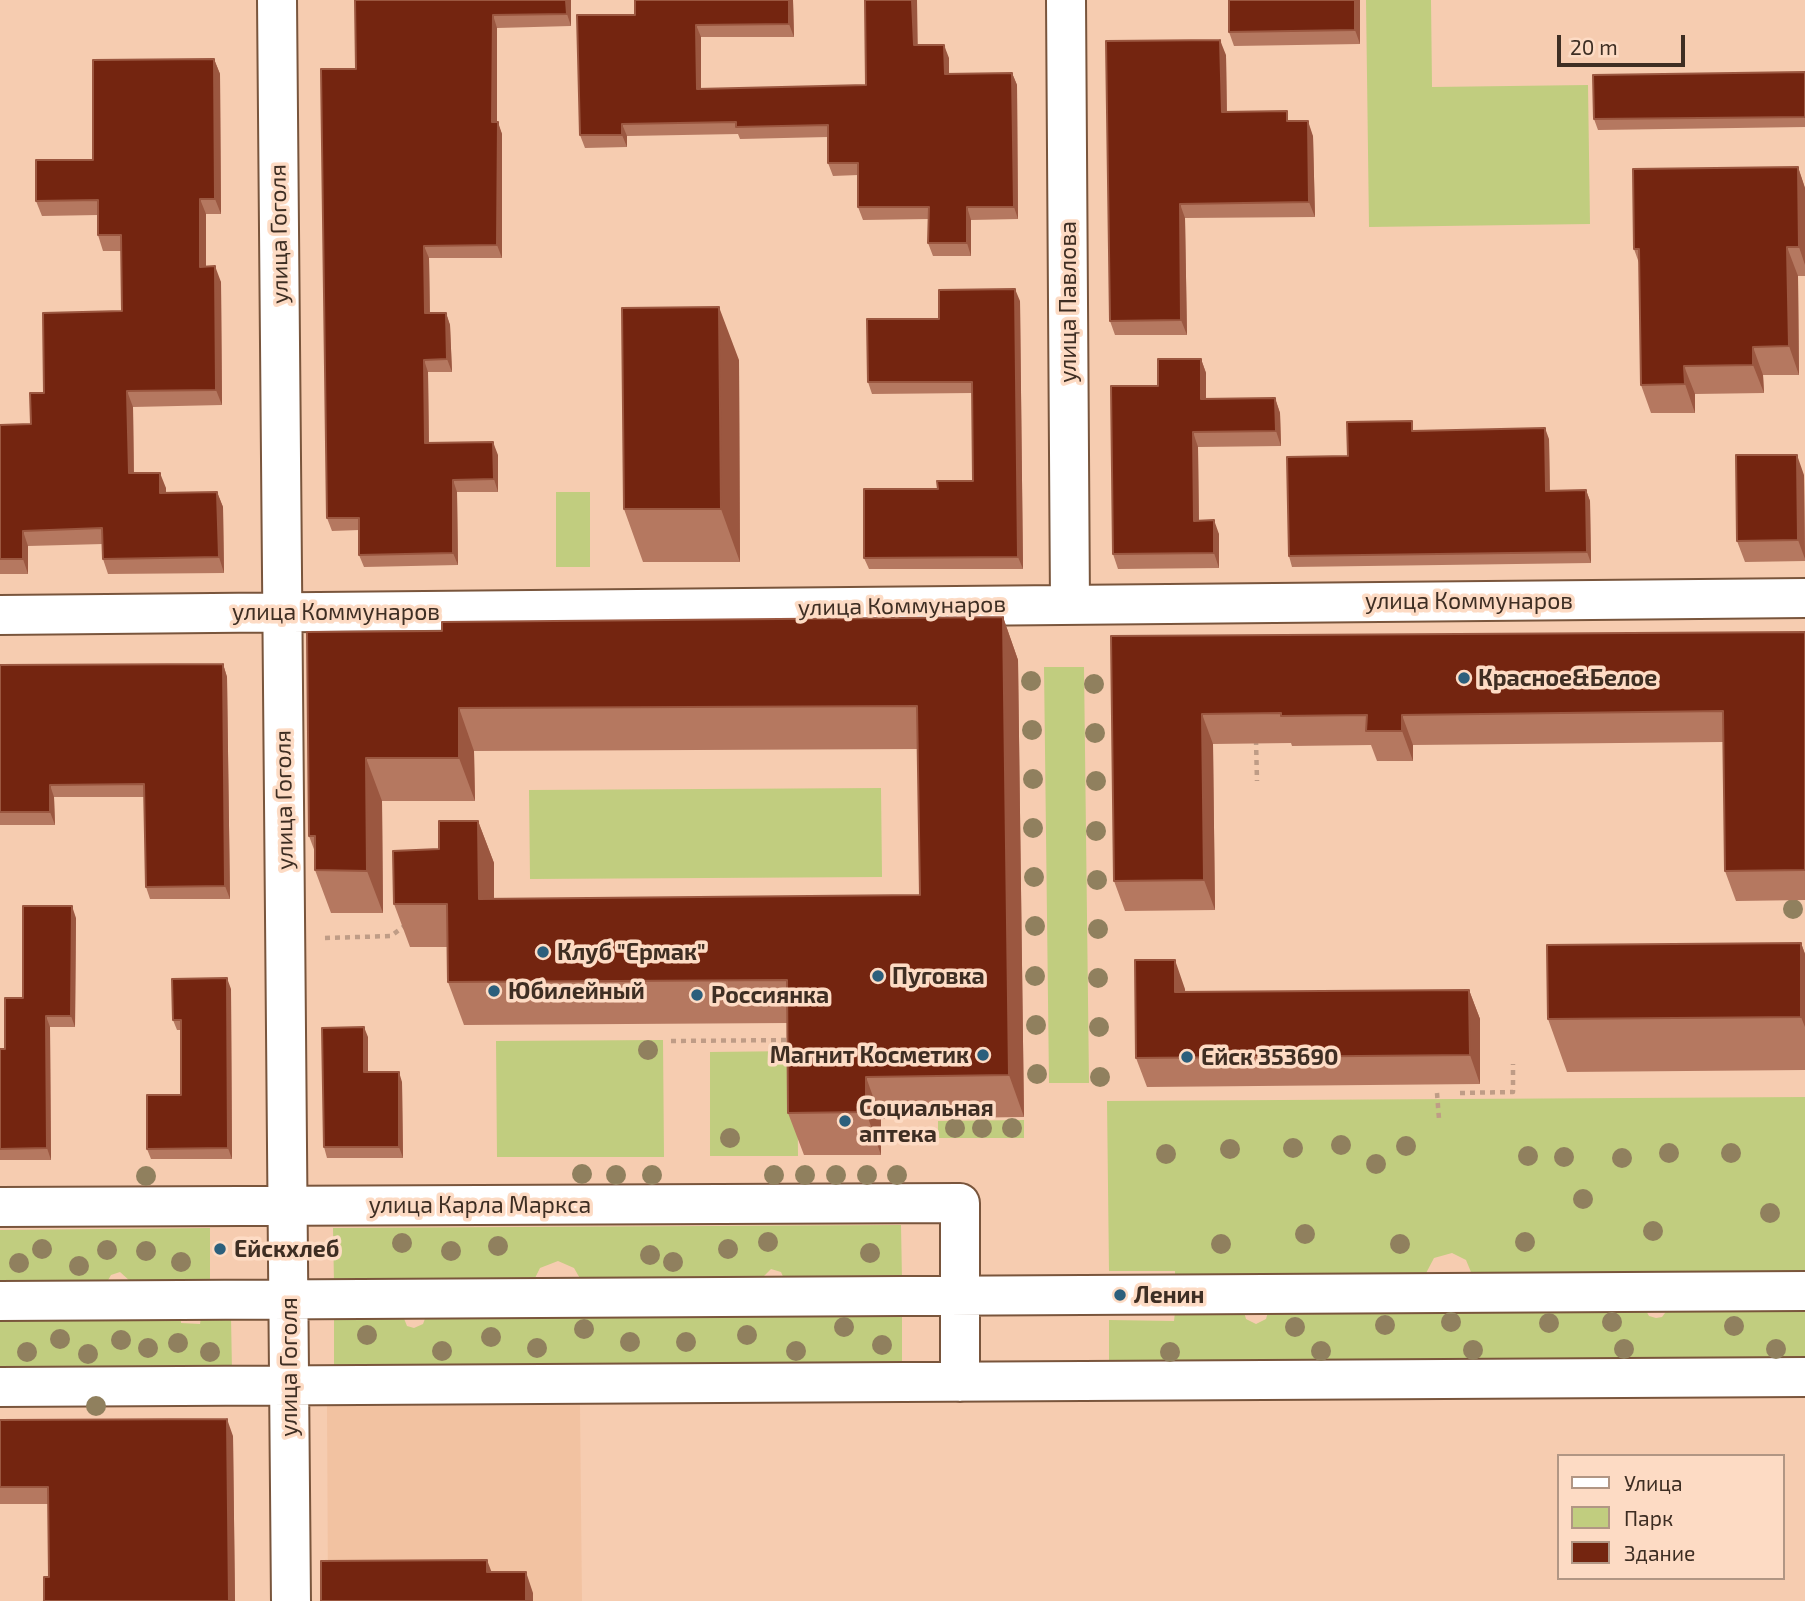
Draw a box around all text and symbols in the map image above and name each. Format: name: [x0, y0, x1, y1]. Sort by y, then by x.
scale bar: [1560, 21, 1688, 65]
text: 20 m: [1570, 34, 1618, 59]
street label: улица Гоголя: [264, 164, 294, 304]
street label: улица Павлова: [1054, 221, 1082, 383]
street label: улица Коммунаров: [1365, 587, 1573, 615]
street label: улица Коммунаров: [798, 590, 1006, 622]
street label: улица Коммунаров: [232, 598, 440, 626]
place label: Красное&Белое: [1478, 664, 1657, 692]
marker: Красное&Белое: [1456, 670, 1472, 686]
street label: улица Гоголя: [269, 730, 299, 870]
place label: Клуб "Ермак": [557, 938, 706, 966]
marker: Клуб "Ермак": [535, 944, 551, 960]
place label: Пуговка: [892, 962, 985, 990]
marker: Пуговка: [870, 968, 886, 984]
place label: Юбилейный: [508, 977, 645, 1005]
place label: Россиянка: [711, 981, 829, 1009]
marker: Юбилейный: [486, 983, 502, 999]
marker: Россиянка: [689, 987, 705, 1003]
place label: Магнит Косметик: [770, 1041, 969, 1069]
place label: Ейск 353690: [1201, 1043, 1338, 1071]
marker: Магнит Косметик: [975, 1047, 991, 1063]
marker: Ейск 353690: [1179, 1049, 1195, 1065]
place label: Социальная аптека: [859, 1094, 994, 1148]
marker: Социальная аптека: [837, 1113, 853, 1129]
street label: улица Карла Маркса: [369, 1191, 591, 1219]
place label: Ейскхлеб: [234, 1235, 339, 1263]
marker: Ейскхлеб: [212, 1241, 228, 1257]
place label: Ленин: [1134, 1281, 1205, 1309]
marker: Ленин: [1112, 1287, 1128, 1303]
street label: улица Гоголя: [275, 1297, 303, 1437]
legend: [1556, 1454, 1784, 1580]
text: Улица: [1624, 1470, 1683, 1495]
text: Парк: [1624, 1505, 1673, 1530]
text: Здание: [1624, 1540, 1695, 1565]

